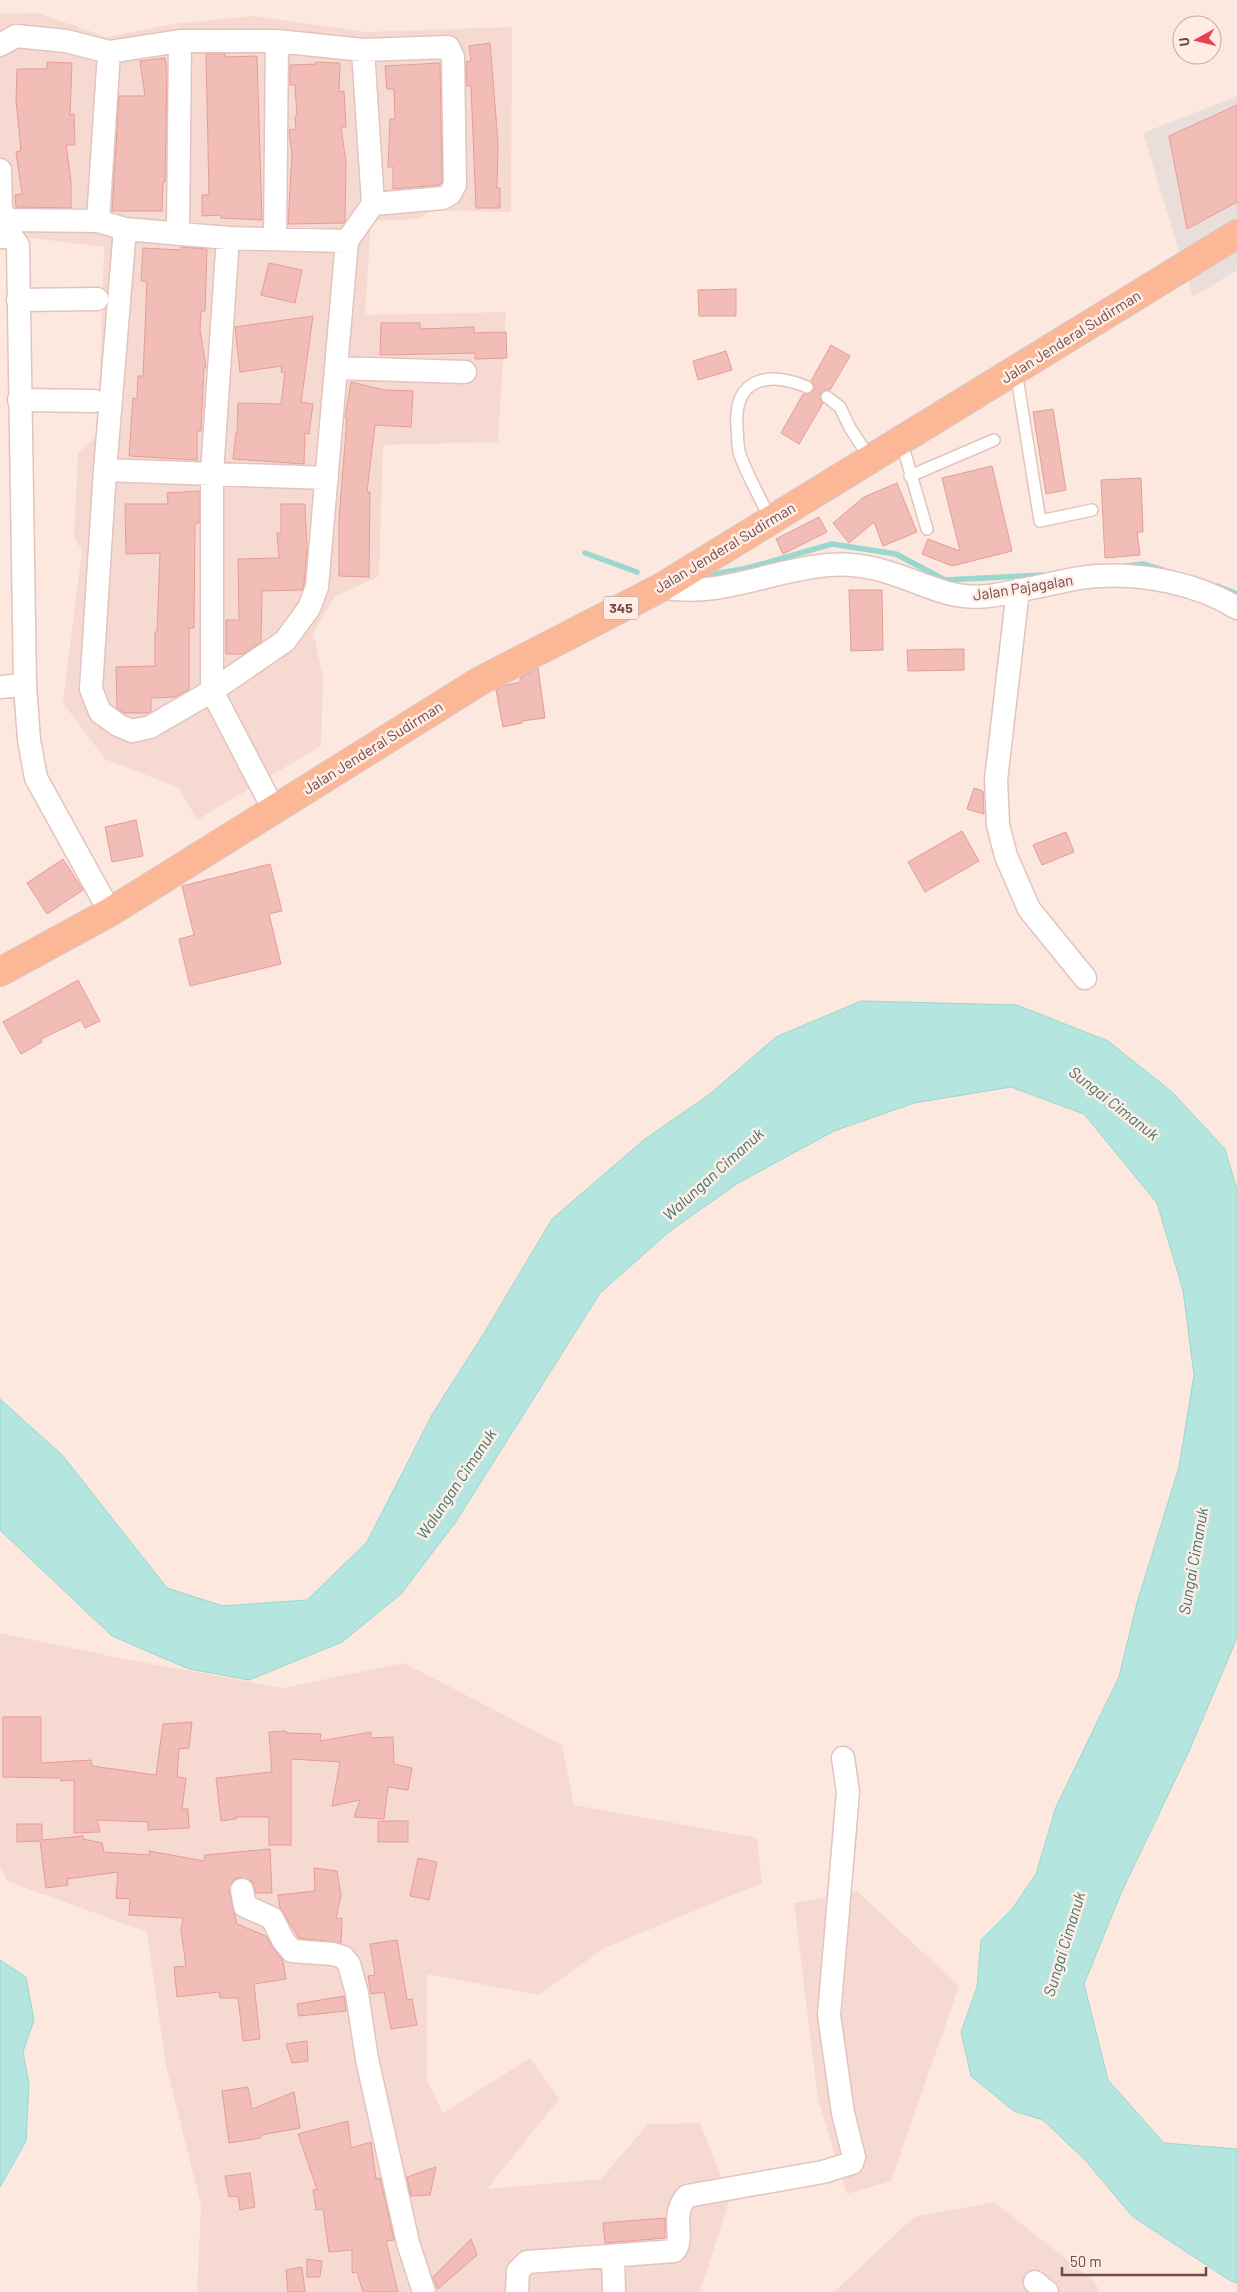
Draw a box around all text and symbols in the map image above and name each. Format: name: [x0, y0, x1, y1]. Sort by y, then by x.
north arrow: [1172, 15, 1222, 65]
text: U: [1175, 36, 1193, 47]
street label: Jalan Jenderal Sudirman: [997, 286, 1144, 387]
street label: Jalan Jenderal Sudirman: [651, 498, 798, 596]
street label: Jalan Pajagalan: [971, 570, 1074, 604]
road number: 345: [604, 596, 638, 620]
street label: Jalan Jenderal Sudirman: [299, 697, 446, 798]
water label: Sungai Cimanuk: [1066, 1062, 1163, 1144]
water label: Walungan Cimanuk: [658, 1123, 767, 1224]
water label: Walungan Cimanuk: [412, 1425, 500, 1543]
water label: Sungai Cimanuk: [1174, 1505, 1211, 1616]
water label: Sungai Cimanuk: [1039, 1889, 1089, 1999]
scale bar: [1062, 2244, 1206, 2276]
text: 50 m: [1070, 2252, 1102, 2270]

